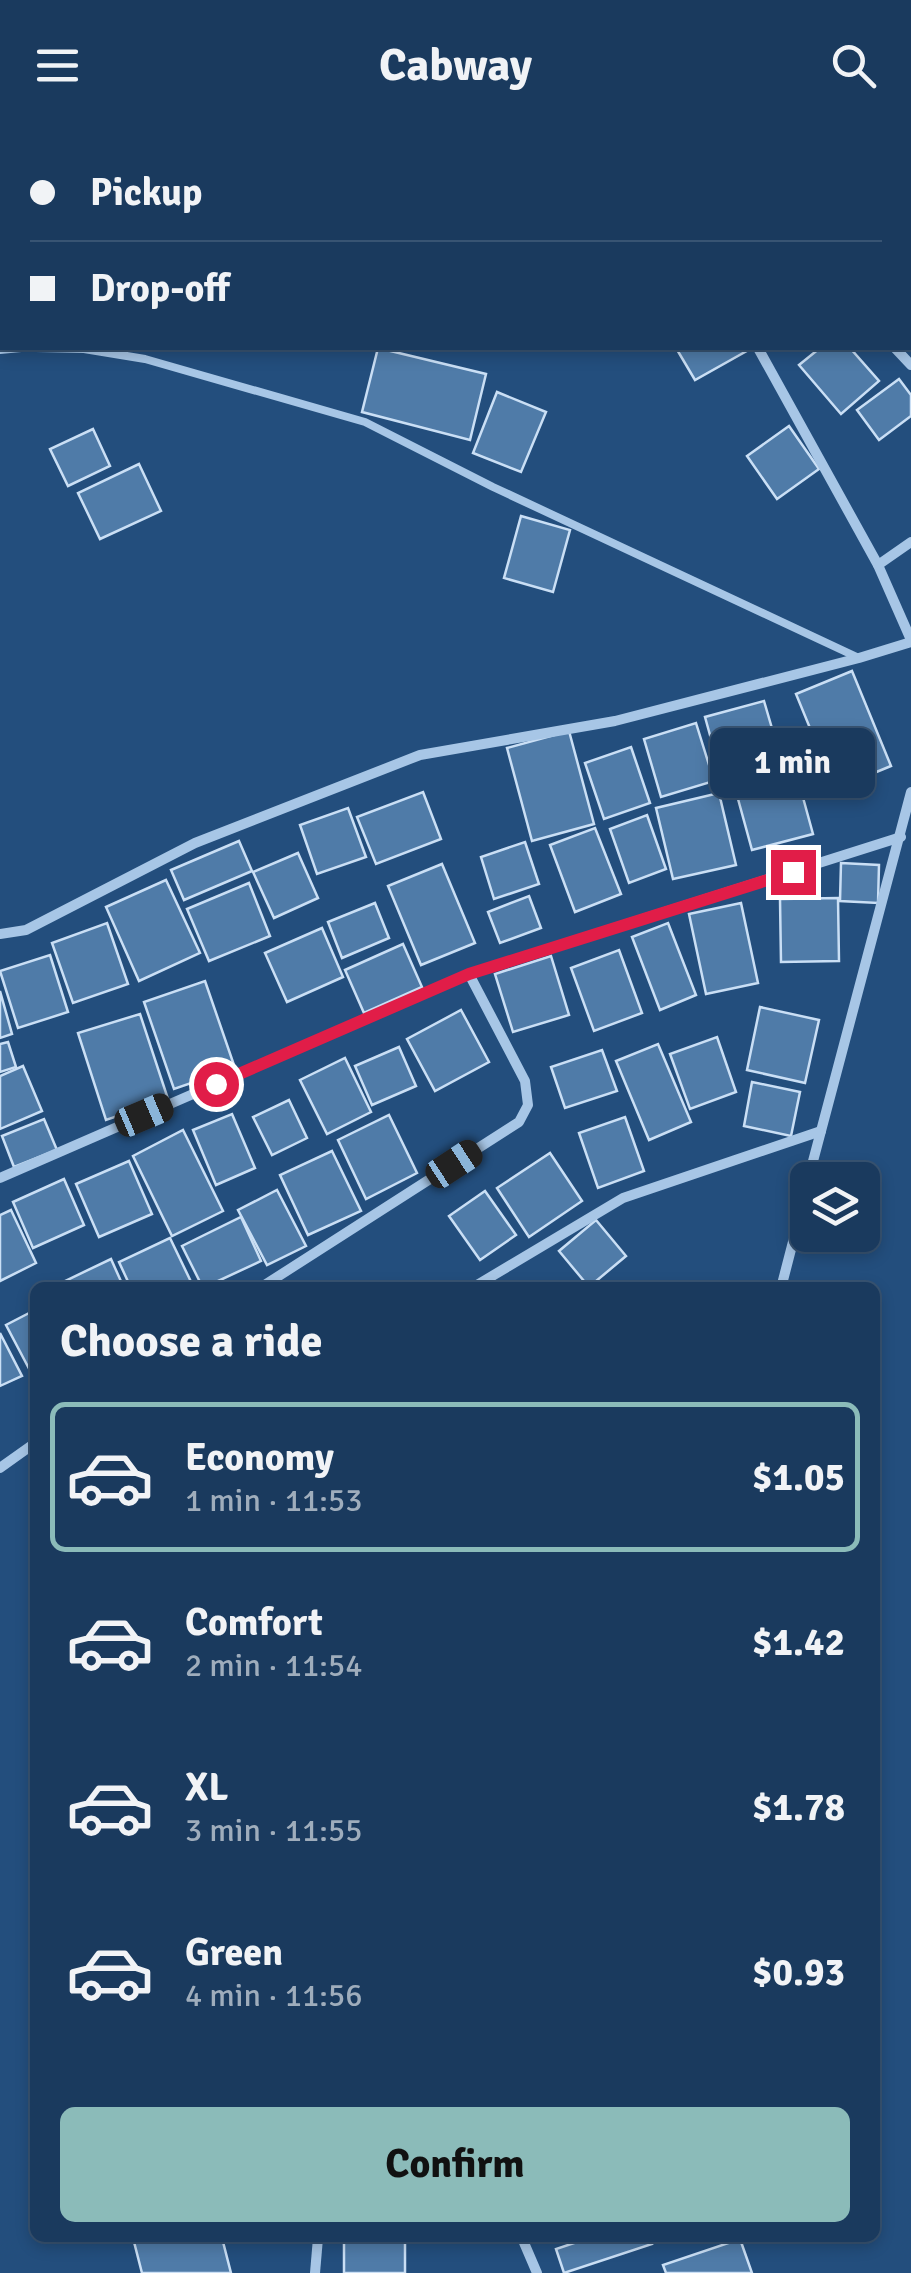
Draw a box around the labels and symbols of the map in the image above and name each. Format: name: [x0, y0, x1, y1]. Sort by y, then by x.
callout: 1 min: [710, 727, 876, 797]
route end: [771, 850, 816, 895]
route start: [194, 1062, 239, 1107]
car: [111, 1089, 177, 1141]
car: [421, 1135, 487, 1193]

